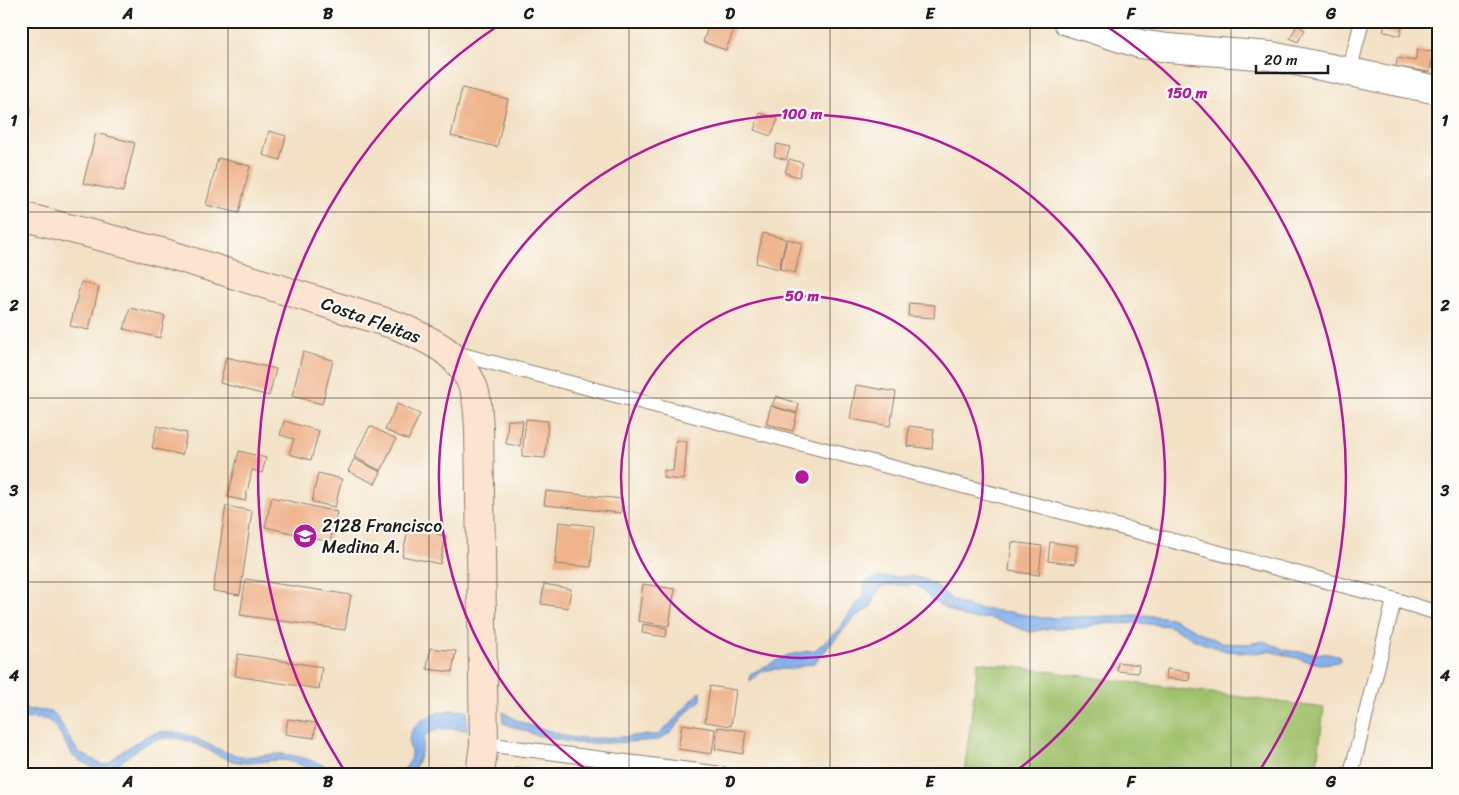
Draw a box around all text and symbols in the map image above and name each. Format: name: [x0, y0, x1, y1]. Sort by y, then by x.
text: A: [122, 0, 133, 28]
text: B: [323, 0, 334, 28]
text: C: [523, 0, 535, 28]
text: D: [725, 0, 735, 28]
text: E: [926, 0, 936, 28]
text: F: [1126, 0, 1137, 28]
text: G: [1325, 0, 1337, 28]
scale bar: [1256, 42, 1329, 74]
text: 20 m: [1264, 47, 1298, 73]
text: 150 m: [1167, 80, 1208, 106]
text: 100 m: [782, 101, 823, 127]
text: 1: [11, 106, 18, 135]
text: 1: [1442, 106, 1449, 135]
text: 50 m: [785, 283, 820, 309]
street label: Costa Fleitas: [317, 287, 426, 353]
text: 2: [8, 291, 19, 320]
text: 2: [1439, 291, 1450, 320]
centre of rings: [793, 468, 811, 486]
text: 3: [9, 476, 19, 505]
text: 3: [1440, 476, 1450, 505]
place label: 2128 Francisco Medina A.: [322, 510, 442, 563]
school or university icon: 2128 Francisco Medina A.: [292, 523, 318, 549]
text: 4: [8, 661, 19, 690]
text: 4: [1439, 661, 1450, 690]
text: A: [122, 767, 133, 795]
text: B: [323, 767, 334, 795]
text: C: [523, 767, 535, 795]
text: D: [725, 767, 735, 795]
text: E: [926, 767, 936, 795]
text: F: [1126, 767, 1137, 795]
text: G: [1325, 767, 1337, 795]

